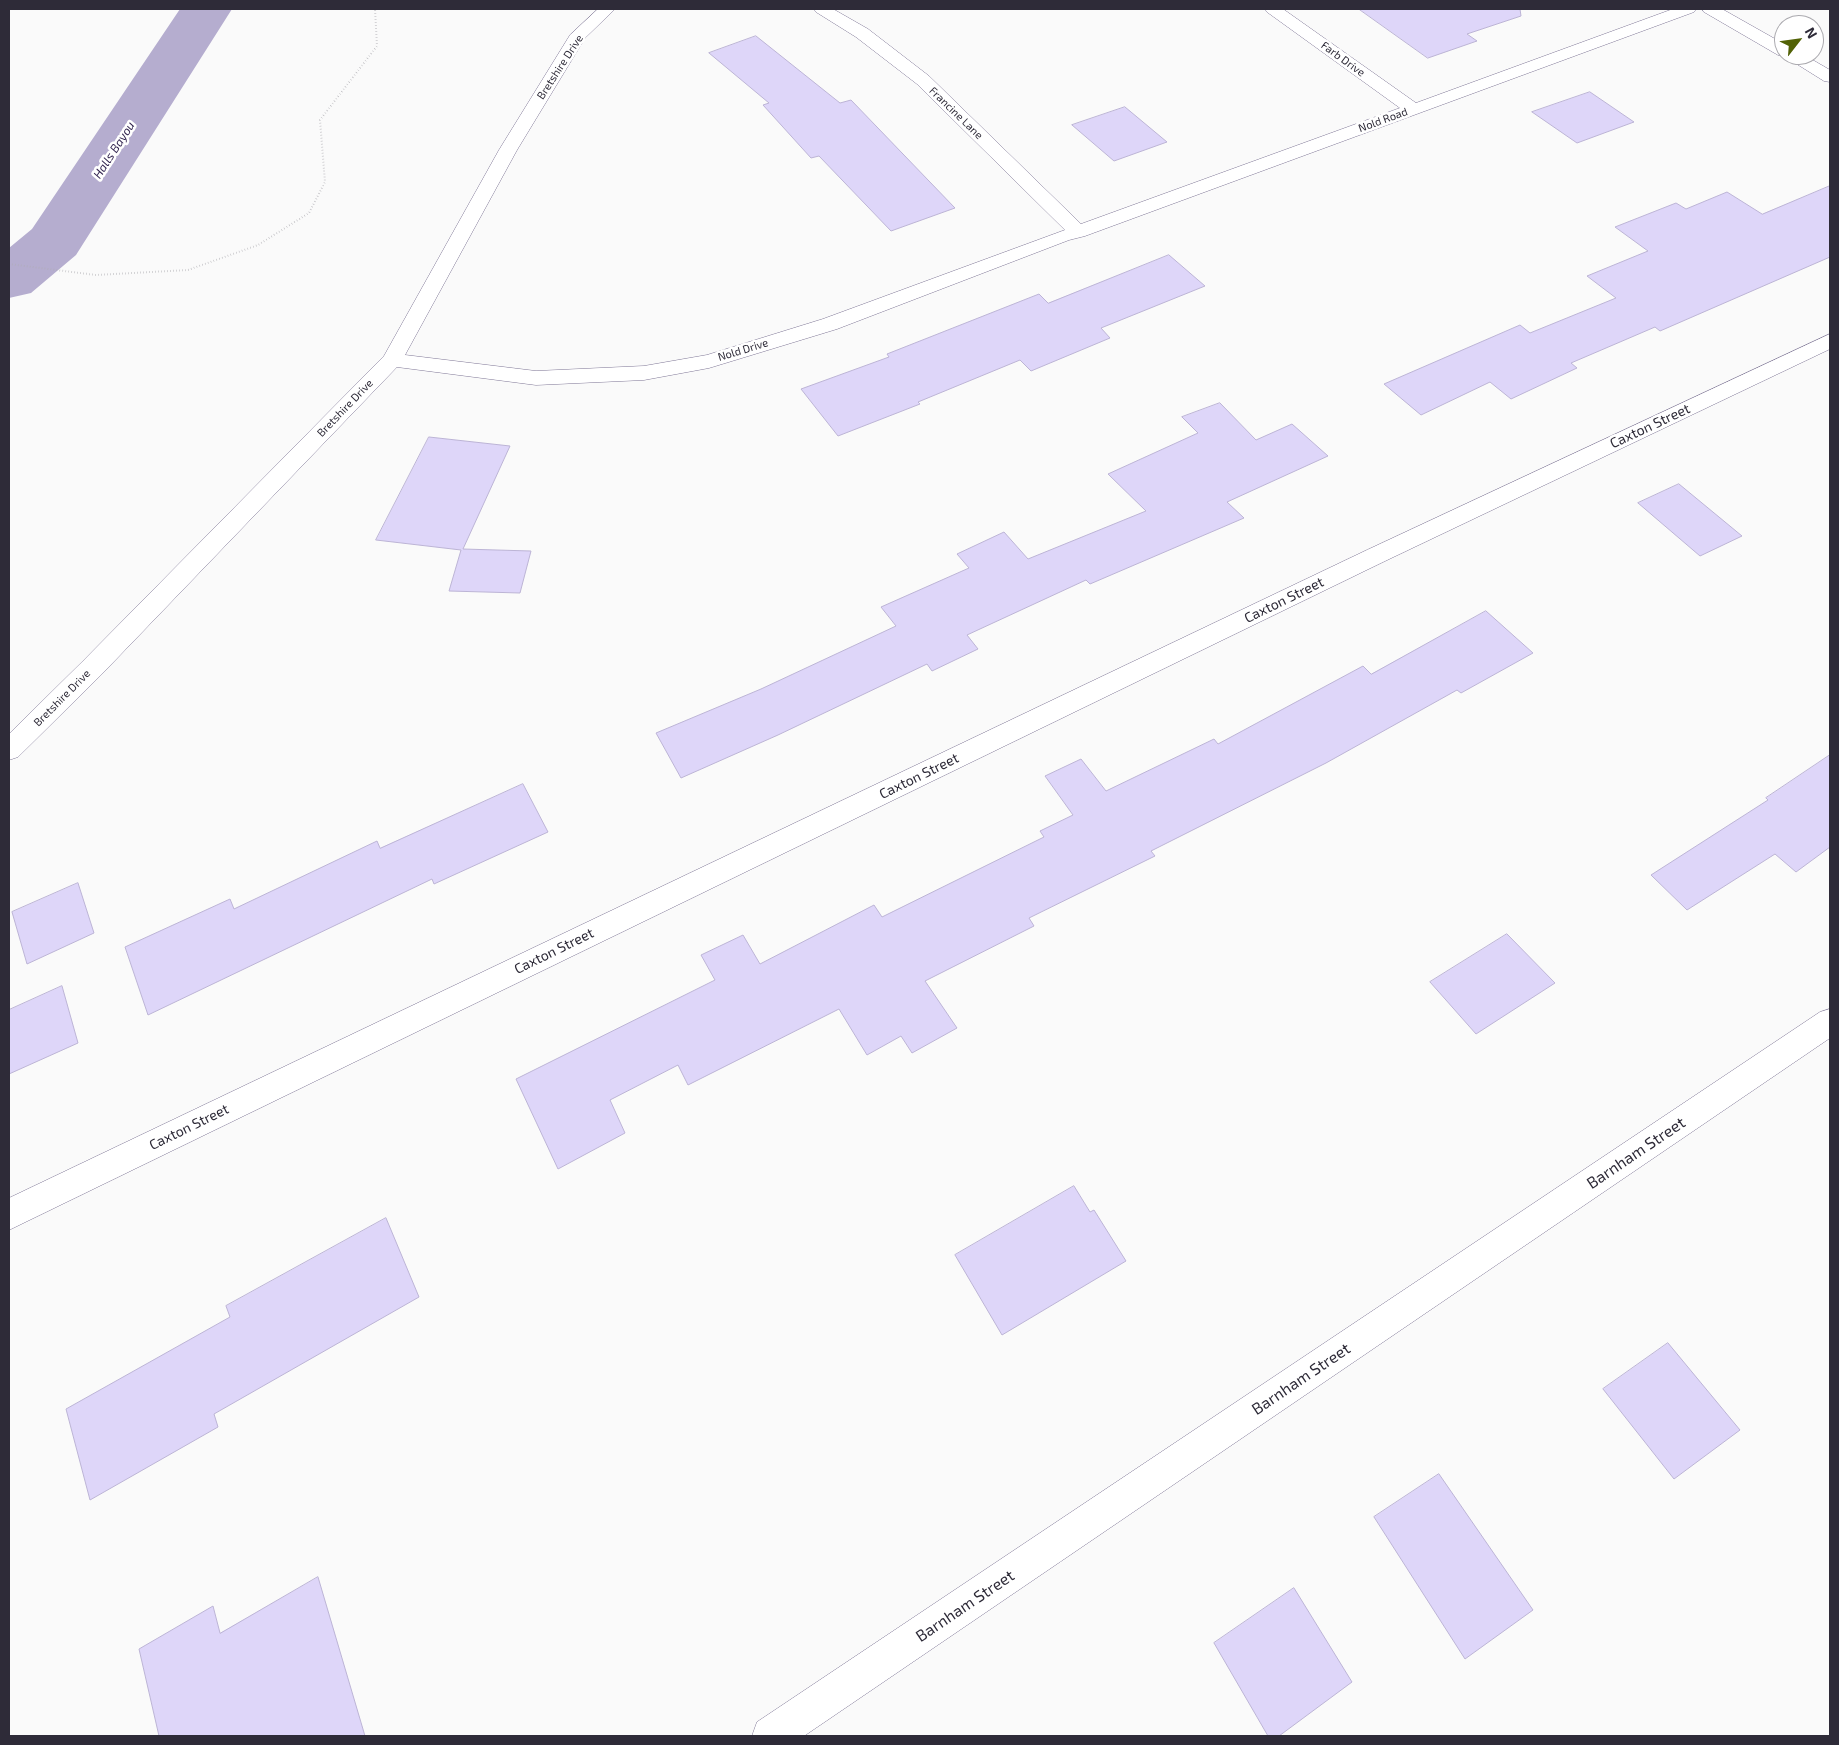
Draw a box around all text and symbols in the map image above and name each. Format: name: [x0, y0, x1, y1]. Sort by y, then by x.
north arrow: [1774, 15, 1824, 65]
text: N: [1802, 24, 1821, 41]
street label: Bretshire Drive: [534, 32, 586, 102]
street label: Farb Drive: [1319, 39, 1367, 79]
street label: Francine Lane: [926, 84, 986, 142]
street label: Nold Road: [1357, 105, 1409, 135]
water label: Halls Bayou: [90, 119, 138, 181]
street label: Nold Drive: [716, 336, 770, 364]
street label: Bretshire Drive: [314, 377, 376, 439]
street label: Caxton Street: [1607, 400, 1693, 452]
street label: Caxton Street: [1241, 573, 1327, 627]
street label: Bretshire Drive: [31, 667, 93, 729]
street label: Caxton Street: [876, 749, 962, 803]
street label: Caxton Street: [511, 924, 597, 978]
street label: Caxton Street: [146, 1100, 232, 1154]
street label: Barnham Street: [1583, 1113, 1689, 1193]
street label: Barnham Street: [1248, 1339, 1354, 1419]
street label: Barnham Street: [912, 1566, 1018, 1646]

